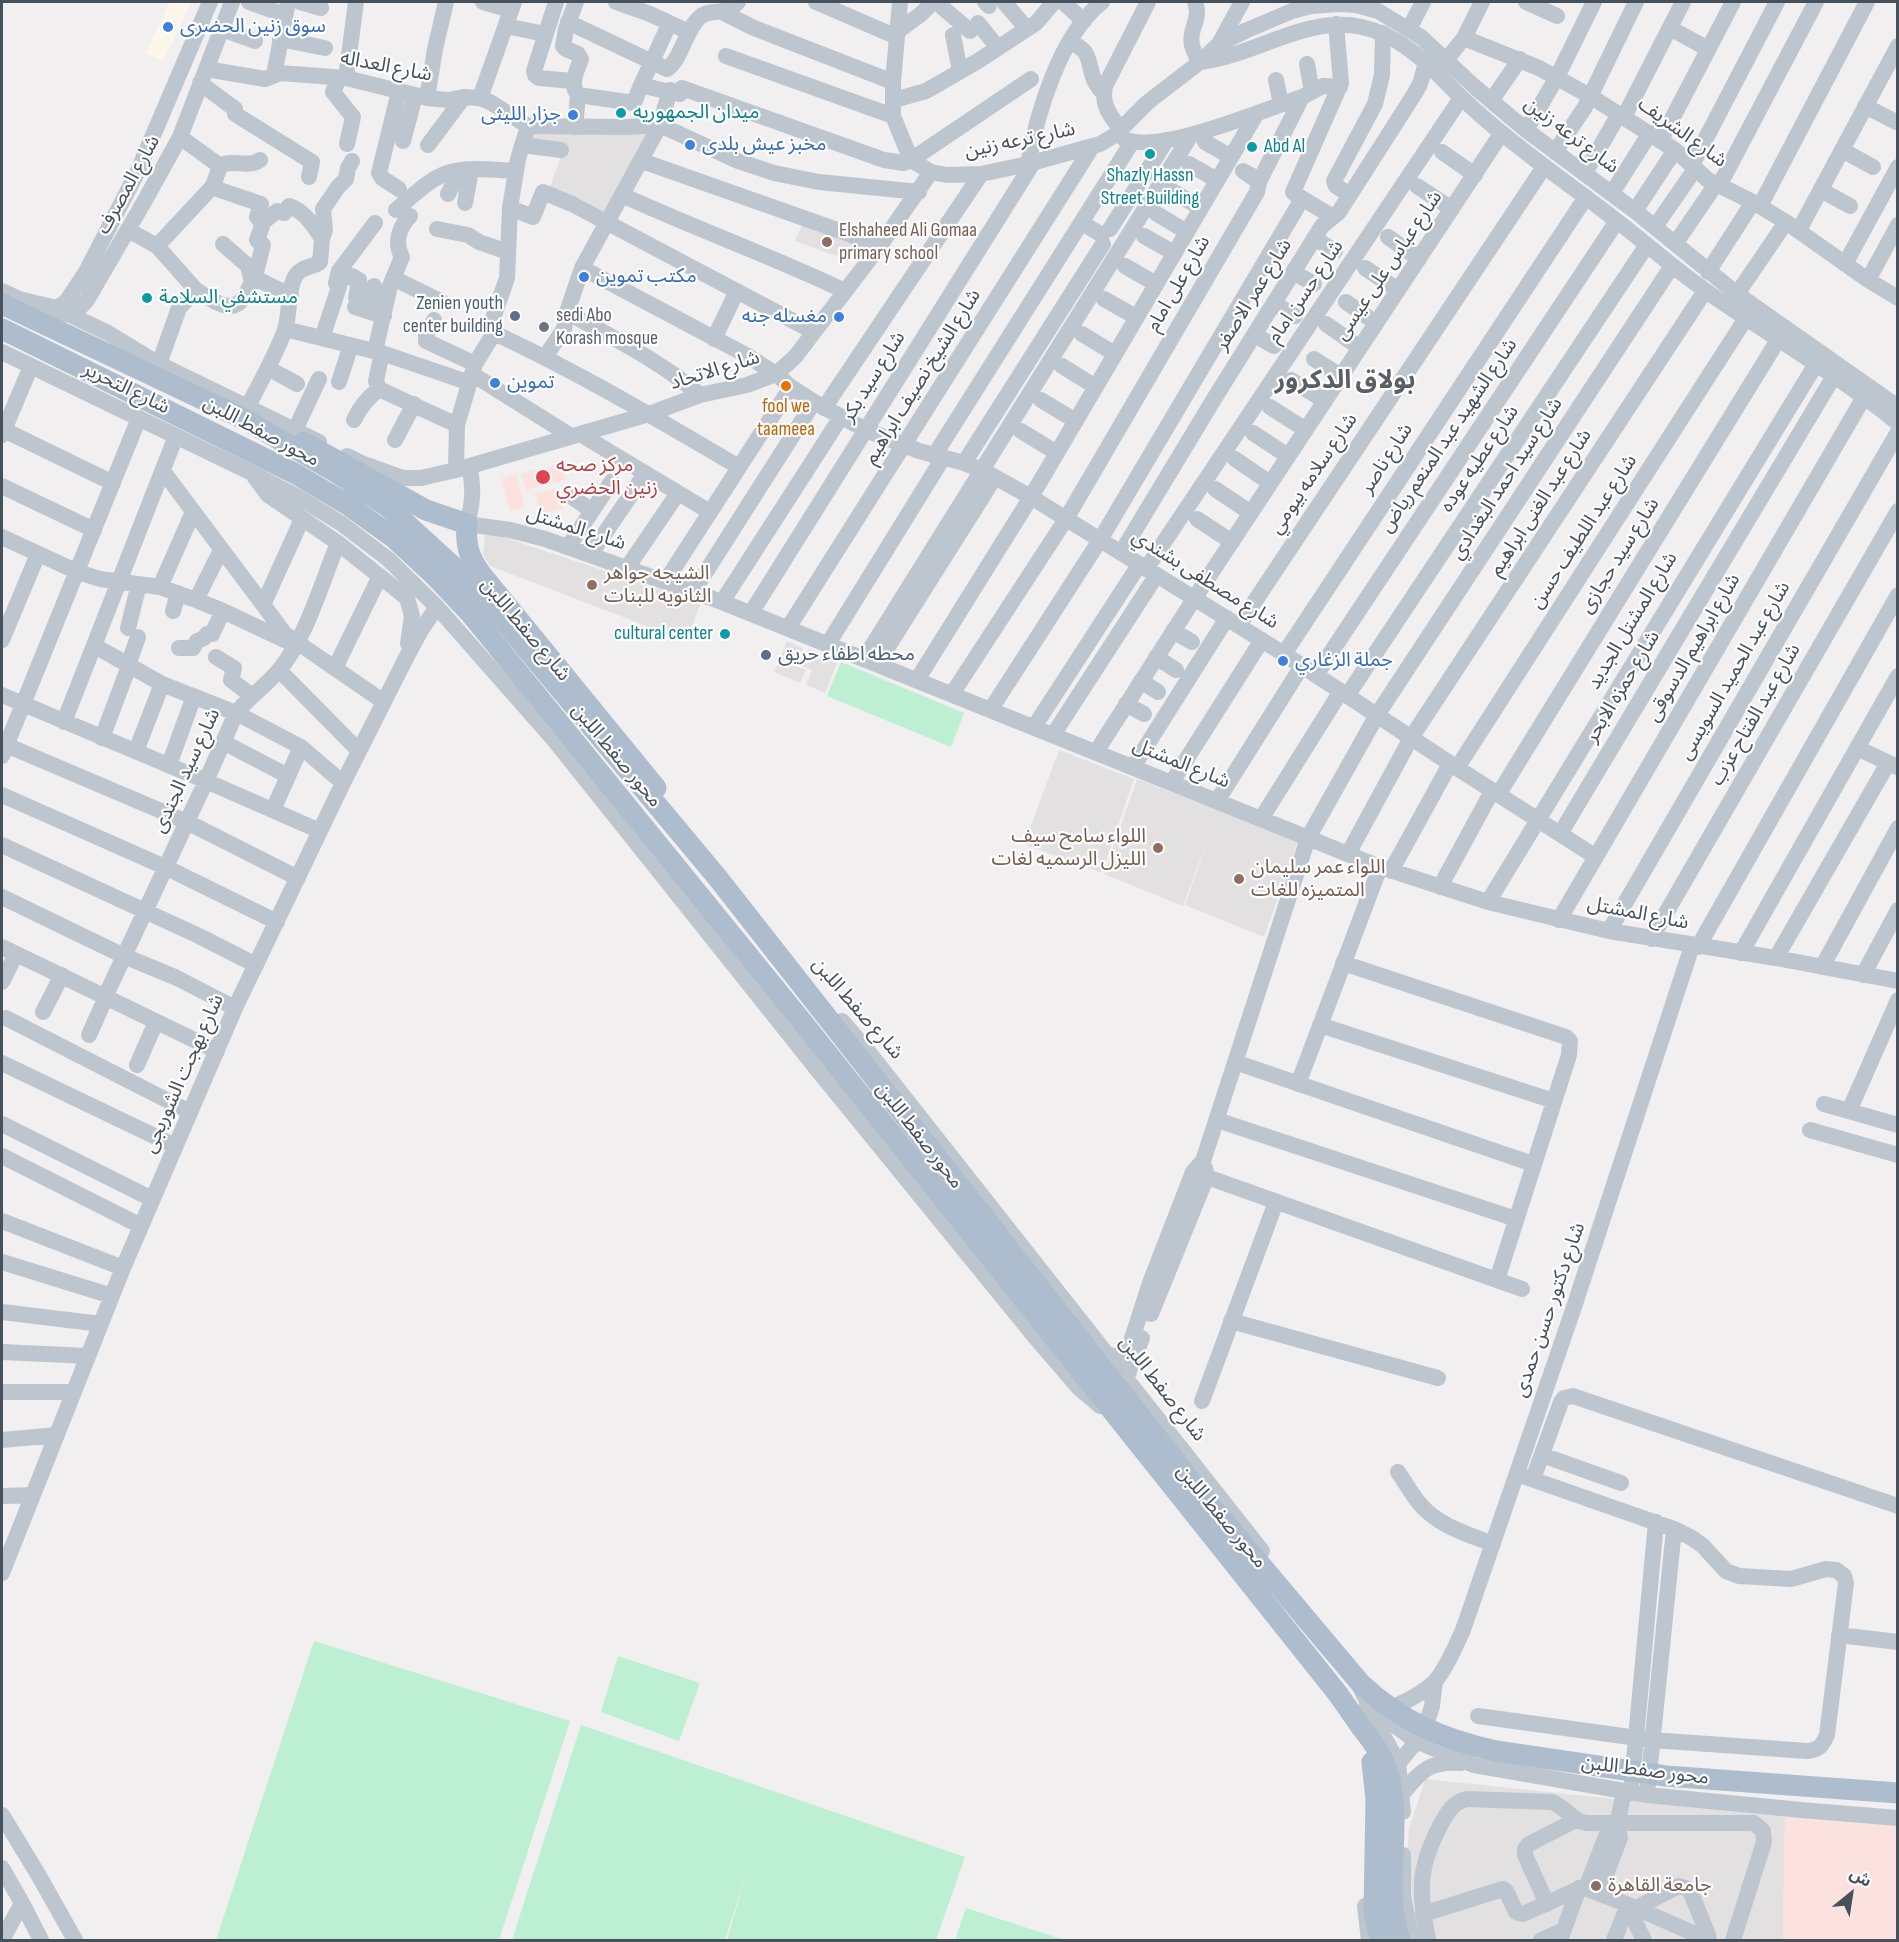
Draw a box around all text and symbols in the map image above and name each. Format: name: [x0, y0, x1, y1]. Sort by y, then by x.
place label: سوق زنين الحضرى: [180, 15, 326, 39]
marker: سوق زنين الحضرى: [161, 20, 175, 34]
street label: شارع العداله: [338, 46, 434, 88]
street label: شارع ترعه زنين: [1519, 93, 1623, 179]
street label: شارع الشريف: [1633, 93, 1731, 173]
place label: ميدان الجمهوريه: [633, 101, 760, 125]
place label: جزار الليثى: [481, 103, 561, 127]
marker: ميدان الجمهوريه: [614, 106, 628, 120]
marker: جزار الليثى: [566, 108, 580, 122]
street label: شارع ترعه زنين: [962, 118, 1078, 164]
street label: شارع المصرف: [92, 131, 166, 239]
place label: مخبز عيش بلدى: [702, 133, 826, 157]
place label: Abd Al: [1264, 135, 1305, 159]
marker: مخبز عيش بلدى: [683, 138, 697, 152]
marker: Abd Al: [1245, 140, 1259, 154]
marker: Shazly Hassn Street Building: [1143, 147, 1157, 161]
place label: Shazly Hassn Street Building: [1101, 164, 1199, 211]
street label: شارع عباس على عيسى: [1330, 187, 1448, 345]
place label: Elshaheed Ali Gomaa primary school: [839, 219, 977, 266]
street label: شارع على امام: [1142, 232, 1216, 336]
marker: Elshaheed Ali Gomaa primary school: [820, 235, 834, 249]
street label: شارع عمر الاصفر: [1210, 235, 1298, 355]
street label: شارع حسن امام: [1263, 236, 1349, 348]
place label: مكتب تموين: [596, 265, 697, 289]
marker: مكتب تموين: [577, 270, 591, 284]
street label: شارع الشيخ نصيف ابراهيم: [859, 285, 987, 469]
place label: مستشفي السلامة: [159, 286, 298, 310]
marker: مستشفي السلامة: [140, 291, 154, 305]
place label: Zenien youth center building: [403, 292, 503, 339]
place label: sedi Abo Korash mosque: [556, 304, 658, 351]
place label: مغسله جنه: [742, 305, 827, 329]
marker: Zenien youth center building: [508, 309, 522, 323]
marker: مغسله جنه: [832, 310, 846, 324]
marker: sedi Abo Korash mosque: [537, 320, 551, 334]
street label: شارع سيد بكر: [837, 327, 911, 427]
street label: شارع الشهيد عبد المنعم رياض: [1375, 334, 1523, 538]
street label: شارع الاتحاد: [667, 346, 763, 396]
street label: شارع التحرير: [79, 358, 173, 420]
district label: بولاق الدكرور: [1275, 365, 1415, 397]
place label: تموين: [507, 371, 555, 395]
marker: تموين: [488, 376, 502, 390]
marker: fool we taameea: [779, 379, 793, 393]
street label: محور صفط اللبن: [199, 391, 323, 473]
street label: شارع سيد احمد البغدادي: [1446, 393, 1568, 565]
place label: fool we taameea: [757, 395, 815, 442]
street label: شارع عطيه عوده: [1435, 401, 1525, 517]
street label: شارع سلامه بيومي: [1265, 409, 1363, 539]
street label: شارع ناصر: [1355, 419, 1419, 499]
street label: شارع عبد الغنى ابراهيم: [1484, 425, 1598, 581]
street label: شارع عبد اللطيف حسن: [1525, 450, 1643, 614]
place label: مركز صحه زنين الحضري: [556, 454, 658, 501]
marker: مركز صحه زنين الحضري: [534, 468, 552, 486]
street label: شارع سيد حجازى: [1575, 494, 1665, 618]
street label: شارع المشتل: [523, 502, 629, 556]
street label: شارع مصطفى بشندي: [1127, 525, 1283, 635]
street label: شارع المشتل الجديد: [1583, 548, 1683, 694]
place label: الشيجه جواهر الثانويه للبنات: [604, 562, 712, 609]
street label: شارع ابراهيم الدسوقى: [1642, 570, 1746, 726]
street label: شارع صفط اللبن: [475, 574, 575, 686]
street label: شارع عبد الحميد السويسى: [1674, 577, 1796, 765]
marker: الشيجه جواهر الثانويه للبنات: [585, 578, 599, 592]
place label: cultural center: [614, 622, 713, 646]
marker: cultural center: [718, 627, 732, 641]
street label: شارع حمزه الابحر: [1580, 627, 1666, 747]
street label: شارع عبد الفتاح عزب: [1706, 640, 1806, 790]
place label: محطه اطفاء حريق: [778, 643, 915, 667]
marker: محطه اطفاء حريق: [759, 648, 773, 662]
place label: جملة الزغاري: [1295, 649, 1393, 673]
marker: جملة الزغاري: [1276, 654, 1290, 668]
street label: محور صفط اللبن: [566, 699, 666, 813]
street label: شارع سيد الجندى: [148, 705, 226, 837]
street label: شارع المشتل: [1129, 734, 1233, 794]
place label: اللواء سامح سيف الليزل الرسميه لغات: [991, 825, 1146, 872]
marker: اللواء سامح سيف الليزل الرسميه لغات: [1151, 841, 1165, 855]
place label: اللواء عمر سليمان المتميزه للغات: [1251, 856, 1385, 903]
marker: اللواء عمر سليمان المتميزه للغات: [1232, 872, 1246, 886]
street label: شارع المشتل: [1585, 892, 1691, 936]
street label: شارع صفط اللبن: [806, 953, 908, 1065]
street label: شارع بهجت الشوربجى: [138, 991, 230, 1157]
street label: محور صفط اللبن: [870, 1078, 968, 1194]
street label: شارع دكتور حسن حمدى: [1509, 1220, 1591, 1400]
street label: شارع صفط اللبن: [1113, 1331, 1211, 1447]
street label: محور صفط اللبن: [1171, 1460, 1271, 1574]
street label: محور صفط اللبن: [1580, 1751, 1710, 1791]
north arrow: [1821, 1864, 1881, 1924]
text: ش: [1846, 1864, 1874, 1892]
place label: جامعة القاهرة: [1608, 1874, 1712, 1898]
marker: جامعة القاهرة: [1589, 1879, 1603, 1893]

